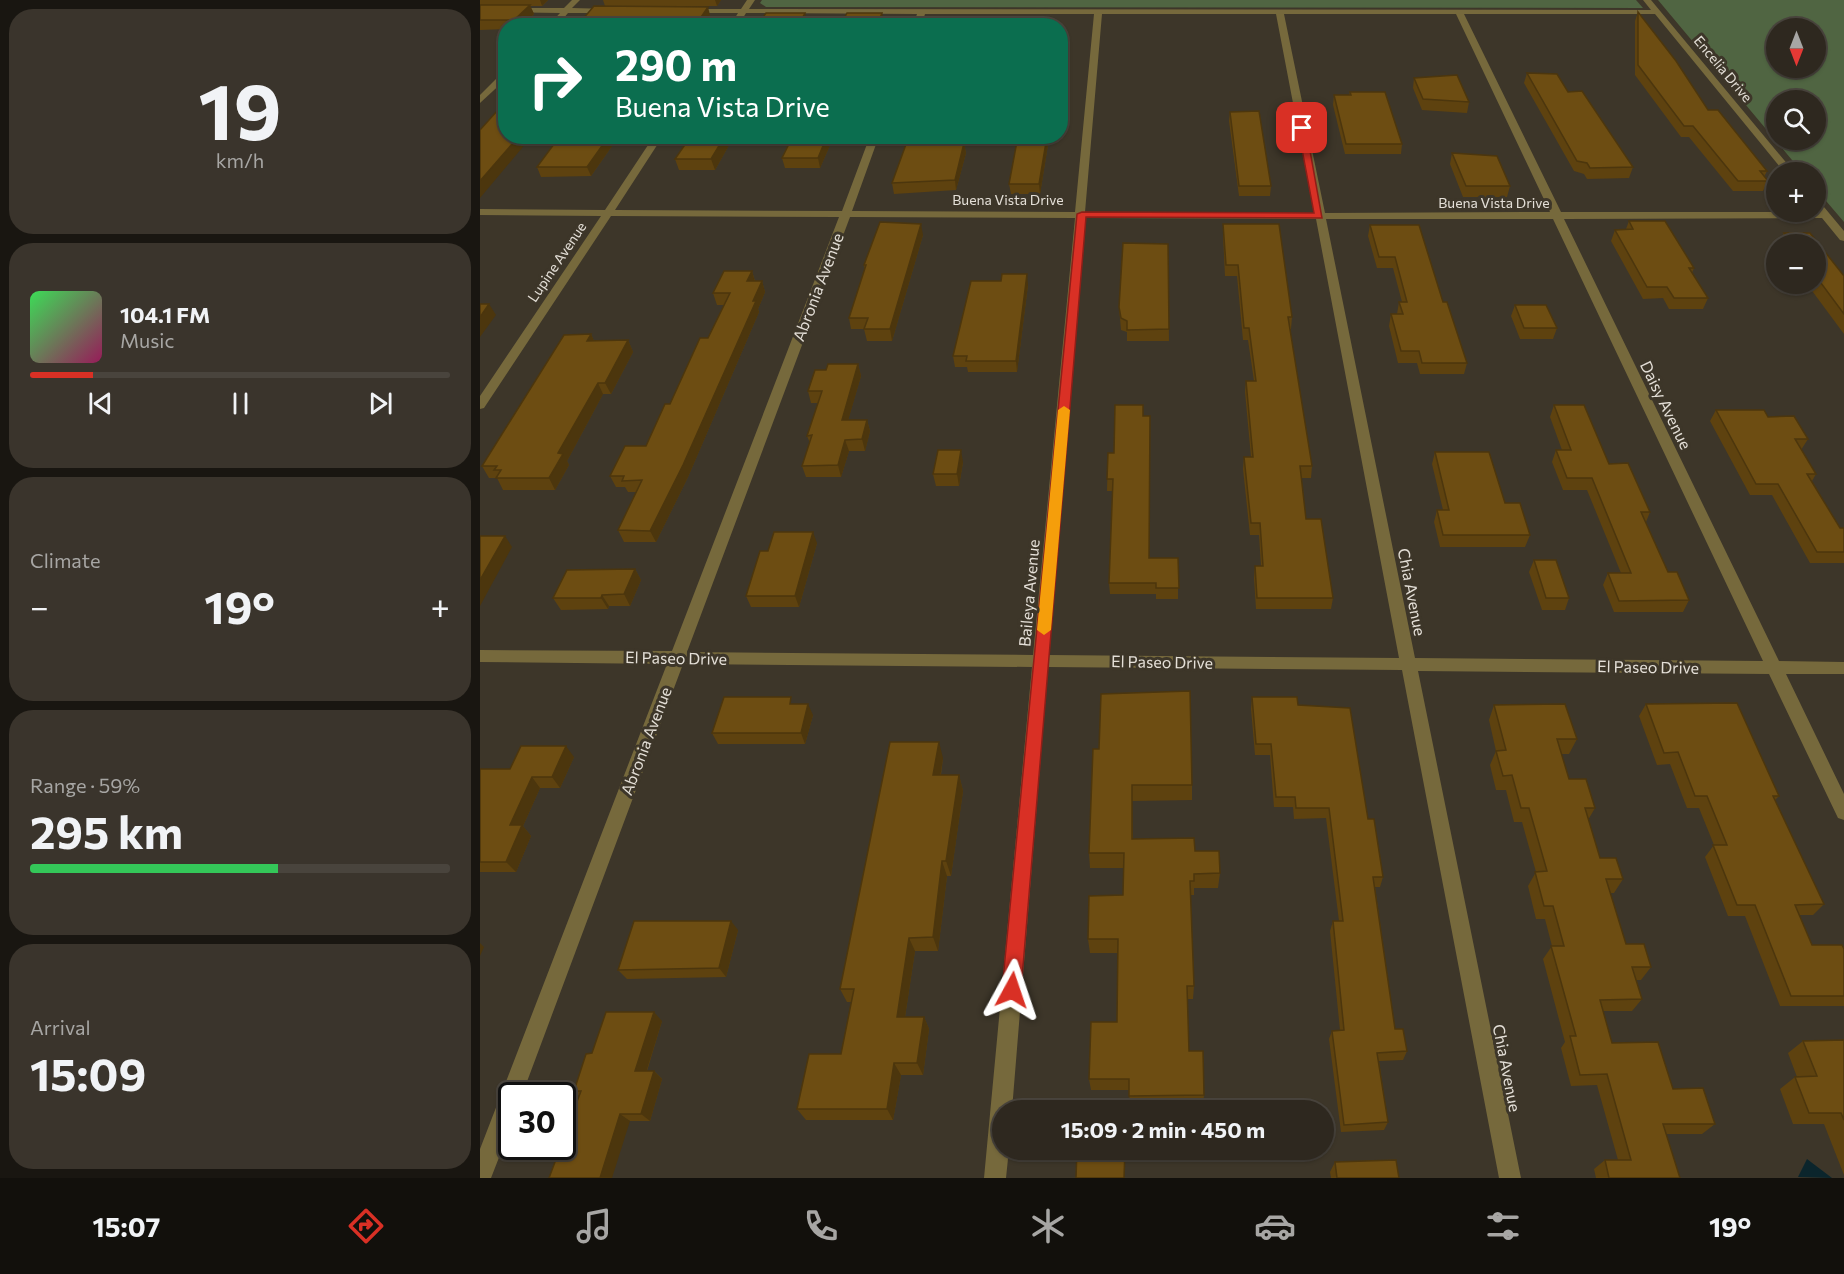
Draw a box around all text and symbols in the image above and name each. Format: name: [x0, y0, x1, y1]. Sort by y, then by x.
north arrow: [1766, 18, 1826, 78]
map controls: [1766, 18, 1826, 294]
street label: Encelia Drive: [1691, 32, 1756, 105]
text: 290 m: [615, 38, 737, 90]
icon: right: [516, 42, 594, 120]
text: 19: [198, 61, 282, 156]
text: Buena Vista Drive: [615, 90, 830, 123]
button: search: [1766, 90, 1826, 150]
pin: [1276, 102, 1327, 153]
icon: arrive: [1285, 111, 1318, 144]
text: km/h: [216, 148, 264, 172]
button: +: [1766, 162, 1826, 222]
street label: Buena Vista Drive: [952, 191, 1064, 208]
street label: Buena Vista Drive: [1438, 194, 1550, 211]
street label: Lupine Avenue: [524, 219, 589, 305]
street label: Abronia Avenue: [788, 230, 847, 344]
button: −: [1766, 234, 1826, 294]
text: 104.1 FM: [120, 301, 210, 328]
text: Music: [120, 328, 174, 352]
street label: Daisy Avenue: [1637, 357, 1696, 452]
icon: previous: [84, 387, 117, 420]
icon: pause: [224, 387, 257, 420]
icon: next: [364, 387, 397, 420]
street label: Baileya Avenue: [1014, 538, 1043, 648]
street label: Chia Avenue: [1395, 546, 1430, 637]
text: Climate: [30, 548, 100, 572]
text: 19°: [204, 578, 275, 633]
text: −: [30, 585, 49, 626]
text: +: [431, 585, 450, 626]
street label: El Paseo Drive: [625, 647, 727, 668]
street label: El Paseo Drive: [1111, 651, 1213, 672]
street label: El Paseo Drive: [1597, 656, 1699, 677]
street label: Abronia Avenue: [616, 684, 675, 798]
text: Range · 59%: [30, 773, 140, 797]
text: 295 km: [30, 803, 183, 858]
position arrow: [980, 958, 1044, 1022]
text: Arrival: [30, 1015, 91, 1039]
street label: Chia Avenue: [1490, 1022, 1525, 1113]
text: 15:09: [30, 1045, 146, 1100]
speed limit sign: 30: [498, 1082, 576, 1160]
text: 15:09 · 2 min · 450 m: [1061, 1116, 1265, 1143]
icon: directions: [345, 1205, 387, 1247]
icon: music: [573, 1205, 615, 1247]
icon: phone: [800, 1205, 842, 1247]
icon: climate: [1027, 1205, 1069, 1247]
icon: car: [1254, 1205, 1296, 1247]
icon: filters: [1482, 1205, 1524, 1247]
text: 15:07: [93, 1210, 160, 1243]
text: 19°: [1709, 1210, 1751, 1243]

